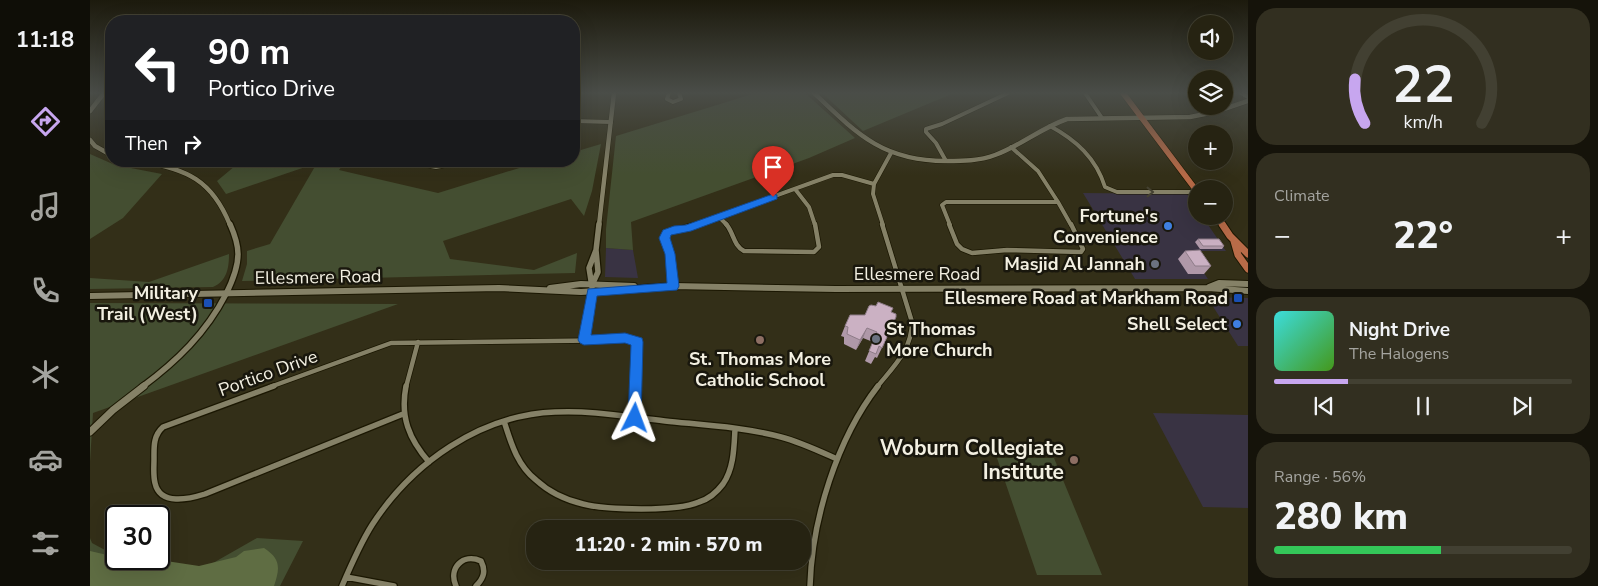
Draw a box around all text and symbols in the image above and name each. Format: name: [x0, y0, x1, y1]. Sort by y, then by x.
map controls: [1188, 15, 1233, 225]
button: sound: [1188, 15, 1233, 60]
text: 11:18: [16, 25, 74, 55]
text: 90 m: [208, 29, 290, 76]
icon: left: [125, 35, 190, 100]
text: 22: [1392, 49, 1454, 120]
button: layers: [1188, 70, 1233, 115]
text: Portico Drive: [208, 74, 335, 104]
icon: directions: [28, 104, 63, 139]
text: km/h: [1403, 110, 1443, 134]
button: +: [1188, 125, 1233, 170]
icon: right: [178, 130, 206, 158]
text: Then: [125, 131, 168, 157]
pin: [752, 146, 794, 197]
icon: arrive: [759, 153, 787, 181]
button: −: [1188, 180, 1233, 225]
text: Climate: [1274, 185, 1329, 207]
one-way arrow: [1146, 187, 1154, 197]
icon: music: [28, 189, 63, 224]
place label: Fortune's Convenience: [1053, 204, 1158, 249]
text: 22°: [1393, 210, 1453, 261]
text: −: [1274, 217, 1291, 255]
text: +: [1555, 217, 1572, 255]
marker: Fortune's Convenience: [1162, 220, 1174, 232]
place label: Masjid Al Jannah: [1004, 252, 1145, 276]
marker: Masjid Al Jannah: [1149, 258, 1161, 270]
street label: Ellesmere Road: [854, 262, 980, 286]
street label: Ellesmere Road: [254, 264, 382, 290]
icon: phone: [28, 273, 63, 308]
place label: Military Trail (West): [97, 281, 199, 326]
place label: Ellesmere Road at Markham Road: [944, 286, 1228, 310]
marker: Ellesmere Road at Markham Road: [1232, 292, 1244, 304]
marker: Military Trail (West): [202, 297, 214, 309]
place label: Shell Select: [1127, 312, 1227, 336]
place label: St Thomas More Church: [886, 317, 993, 362]
text: Night Drive: [1349, 317, 1450, 343]
marker: Shell Select: [1231, 318, 1243, 330]
marker: St Thomas More Church: [870, 333, 882, 345]
marker: St. Thomas More Catholic School: [754, 334, 766, 346]
text: The Halogens: [1349, 343, 1449, 365]
street label: Portico Drive: [215, 344, 321, 402]
place label: St. Thomas More Catholic School: [689, 347, 831, 392]
icon: climate: [28, 357, 63, 392]
position arrow: [608, 391, 660, 443]
icon: previous: [1310, 392, 1338, 420]
icon: pause: [1409, 392, 1437, 420]
icon: next: [1508, 392, 1536, 420]
place label: Woburn Collegiate Institute: [880, 434, 1064, 486]
icon: car: [28, 442, 63, 477]
marker: Woburn Collegiate Institute: [1068, 454, 1080, 466]
text: Range · 56%: [1274, 466, 1366, 488]
text: 280 km: [1274, 491, 1408, 542]
speed limit sign: 30: [105, 505, 170, 570]
icon: filters: [28, 526, 63, 561]
text: 11:20 · 2 min · 570 m: [575, 532, 762, 558]

